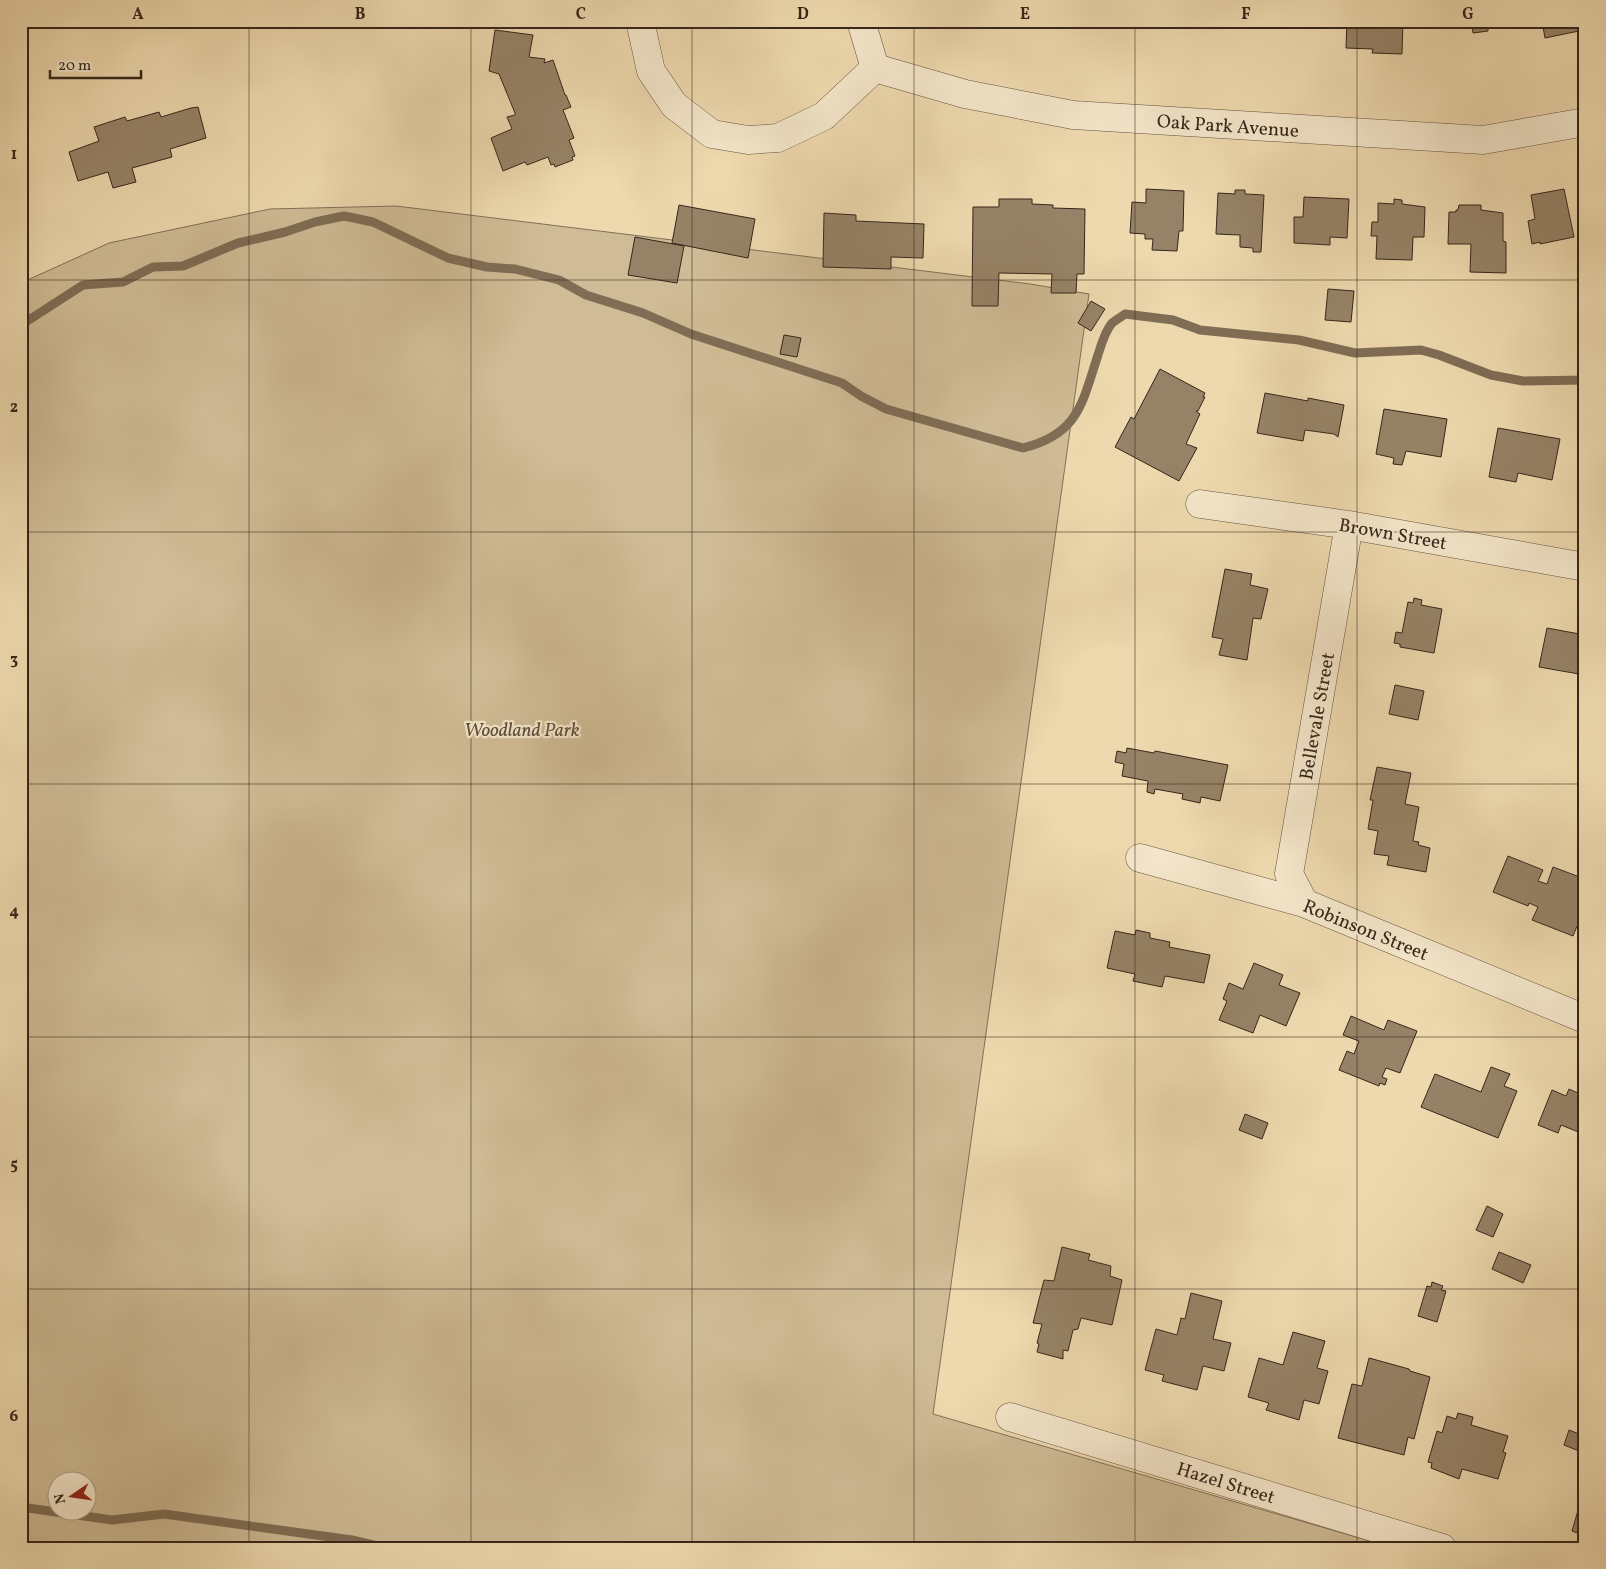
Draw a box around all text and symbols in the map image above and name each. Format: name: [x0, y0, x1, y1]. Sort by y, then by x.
text: A: [132, 4, 144, 26]
text: B: [355, 4, 366, 26]
text: C: [576, 4, 586, 26]
text: D: [797, 4, 809, 26]
text: E: [1020, 4, 1030, 26]
text: F: [1241, 4, 1251, 26]
text: G: [1462, 4, 1474, 26]
scale bar: [50, 48, 141, 80]
text: 20 m: [58, 56, 91, 77]
street label: Oak Park Avenue: [1156, 109, 1300, 145]
text: 1: [11, 144, 17, 166]
text: 2: [10, 397, 18, 419]
street label: Brown Street: [1337, 513, 1449, 557]
text: 3: [10, 649, 18, 671]
street label: Bellevale Street: [1294, 650, 1342, 782]
park label: Woodland Park: [464, 718, 580, 744]
street label: Robinson Street: [1299, 894, 1432, 968]
text: 4: [9, 901, 19, 923]
text: 5: [10, 1154, 18, 1176]
text: 6: [10, 1406, 19, 1428]
street label: Hazel Street: [1173, 1457, 1278, 1511]
north arrow: [48, 1472, 98, 1522]
text: N: [50, 1491, 71, 1506]

